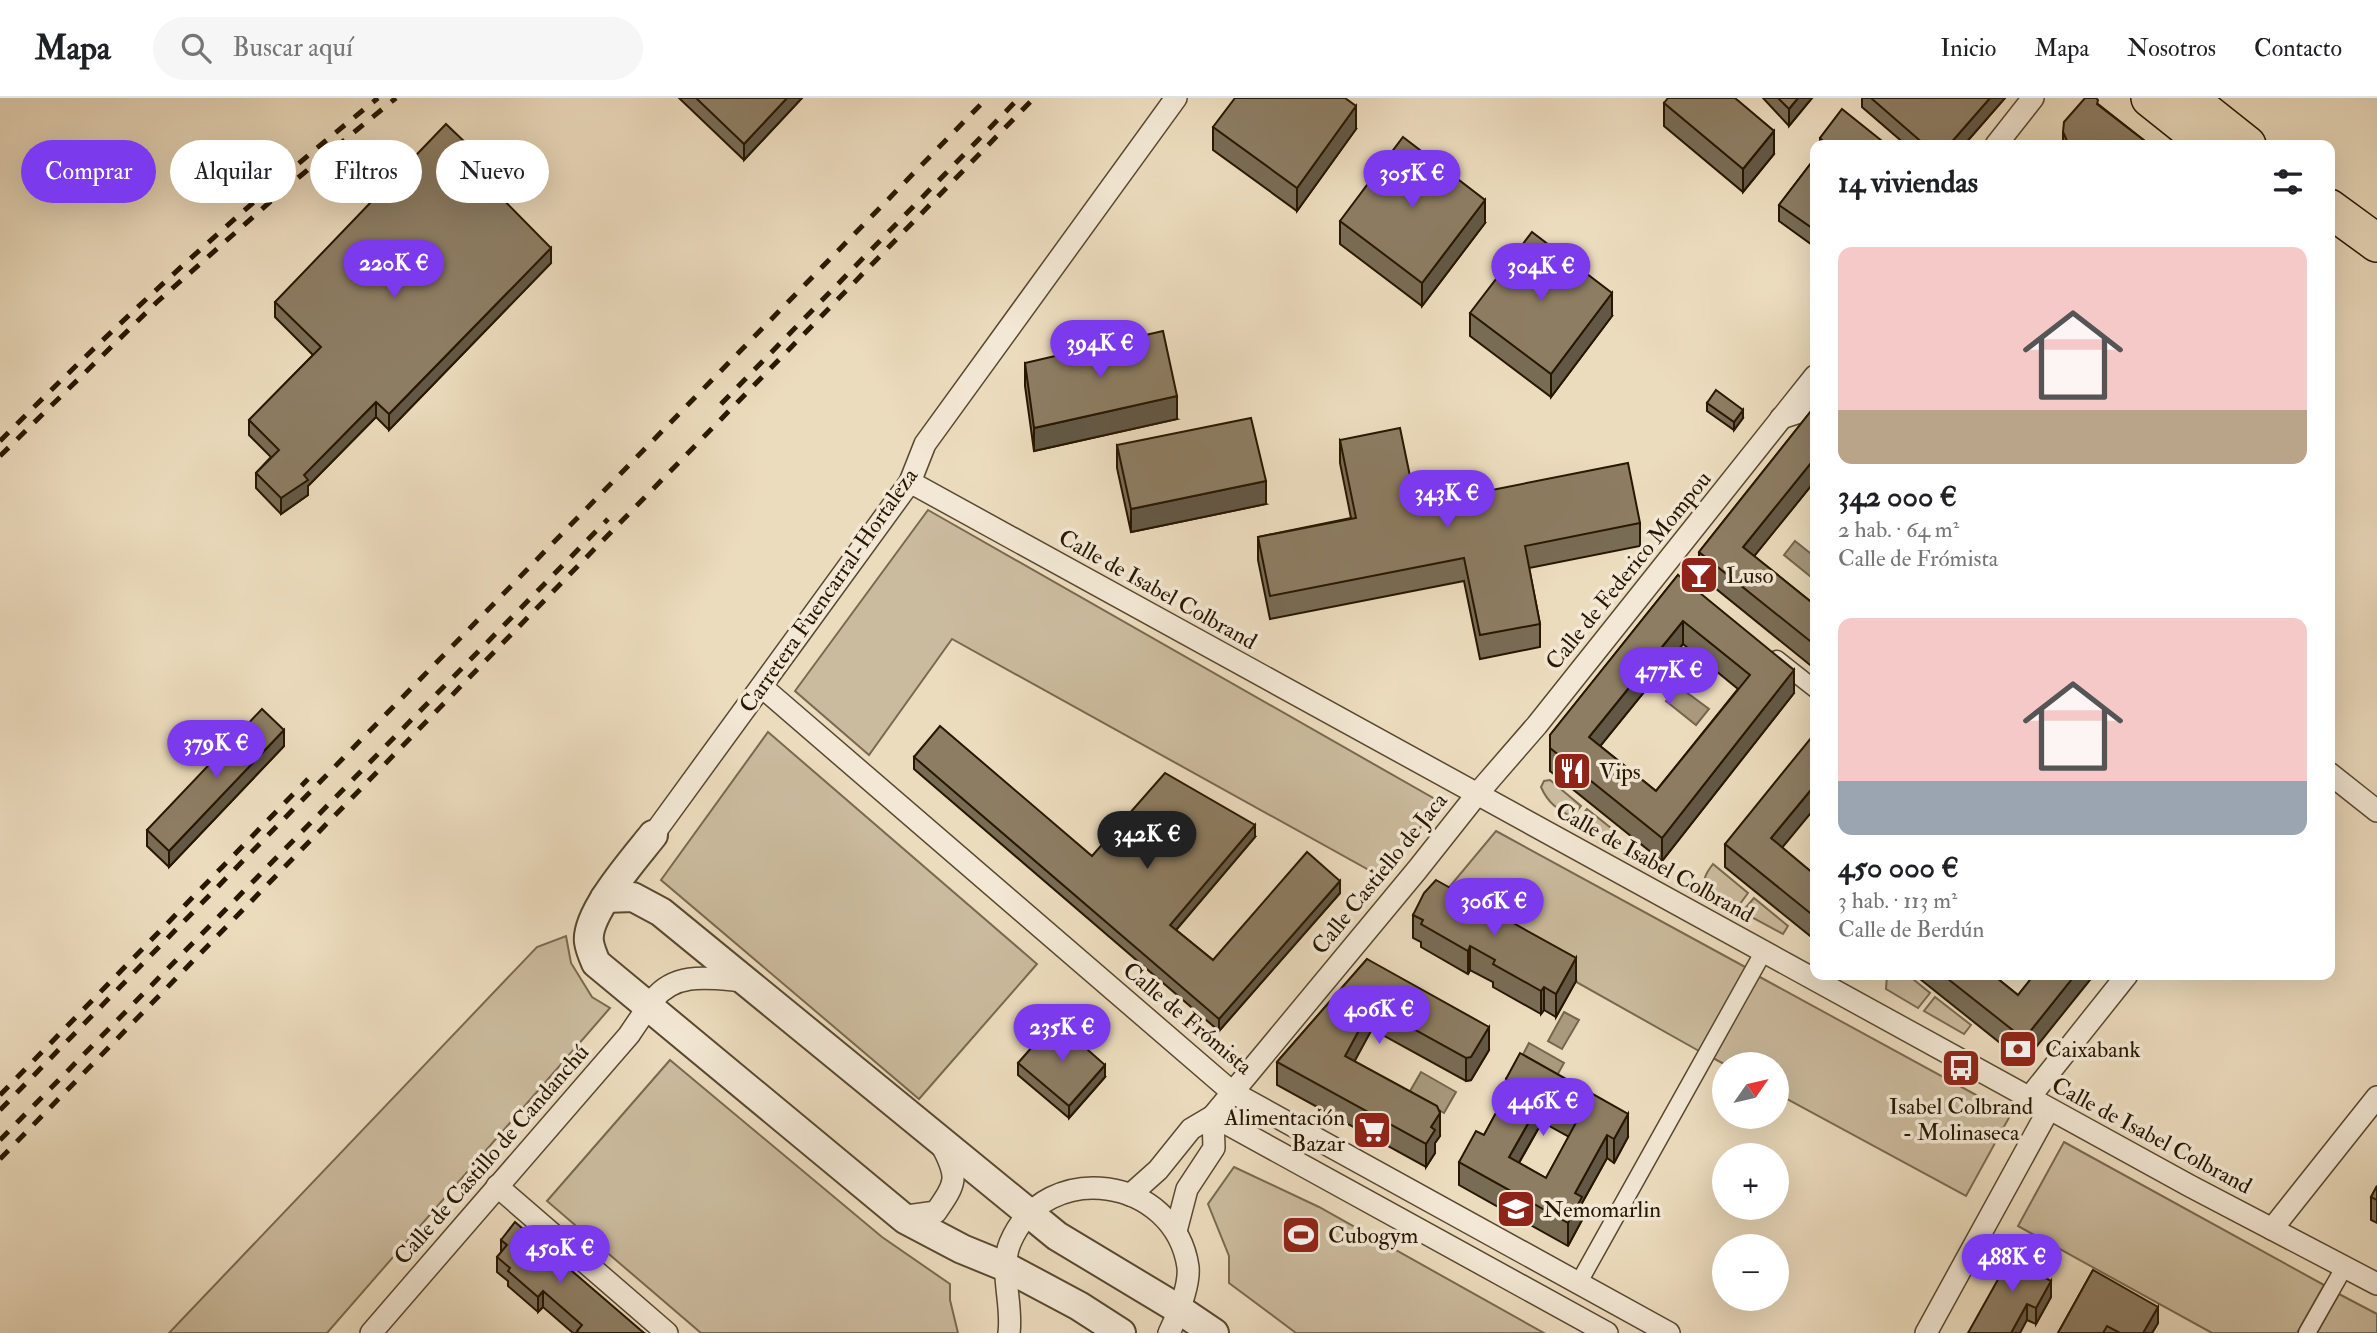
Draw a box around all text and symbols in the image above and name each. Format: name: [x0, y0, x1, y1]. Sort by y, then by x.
search box: [153, 17, 643, 80]
text: Mapa: [35, 28, 111, 69]
icon: search: [177, 29, 215, 67]
text: Buscar aquí: [233, 32, 353, 64]
text: Inicio: [1941, 33, 1996, 64]
text: Mapa: [2034, 33, 2089, 64]
text: Nosotros: [2127, 33, 2216, 64]
text: Contacto: [2254, 33, 2342, 64]
chip: Comprar: [21, 140, 156, 203]
chip: Alquilar: [170, 140, 296, 203]
chip: Filtros: [310, 140, 422, 203]
chip: Nuevo: [436, 140, 549, 203]
pin: 305K €: [1355, 150, 1469, 210]
text: 305K €: [1379, 158, 1445, 187]
icon: filters: [2269, 163, 2307, 201]
text: 14 viviendas: [1838, 164, 1978, 201]
pin: 220K €: [337, 240, 451, 300]
pin: 304K €: [1484, 244, 1598, 303]
text: 220K €: [359, 248, 429, 277]
text: 304K €: [1507, 251, 1575, 280]
icon: home: [2010, 292, 2136, 418]
pin: 394K €: [1043, 320, 1157, 380]
text: 394K €: [1066, 328, 1134, 357]
street label: Carretera Fuencarral-Hortaleza: [733, 462, 924, 718]
street label: Calle de Federico Mompou: [1539, 465, 1718, 676]
pin: 343K €: [1390, 470, 1504, 530]
text: 343K €: [1415, 478, 1479, 507]
text: 342 000 €: [1838, 478, 1957, 515]
text: 2 hab. · 64 m²: [1838, 515, 1959, 544]
street label: Calle de Isabel Colbrand: [1053, 523, 1262, 656]
text: Calle de Frómista: [1838, 544, 1998, 573]
bar icon: Luso: [1678, 554, 1720, 596]
place label: Luso: [1726, 561, 1774, 590]
pin: 477K €: [1612, 648, 1726, 707]
text: 477K €: [1635, 655, 1703, 684]
icon: home: [2010, 663, 2136, 789]
pin: 379K €: [159, 720, 273, 780]
text: 379K €: [183, 728, 249, 757]
restaurant icon: Vips: [1551, 750, 1593, 792]
place label: Vips: [1599, 757, 1641, 787]
street label: Calle Castiello de Jaca: [1305, 786, 1454, 960]
street label: Calle de Isabel Colbrand: [1550, 796, 1759, 929]
pin: 342K €: [1090, 812, 1204, 871]
text: 342K €: [1113, 819, 1181, 848]
text: 450 000 €: [1838, 849, 1959, 886]
pin: 306K €: [1437, 878, 1551, 938]
text: 306K €: [1461, 886, 1527, 915]
text: 3 hab. · 113 m²: [1838, 886, 1958, 915]
text: Calle de Berdún: [1838, 915, 1984, 944]
street label: Calle de Frómista: [1117, 956, 1259, 1081]
pin: 406K €: [1322, 986, 1436, 1046]
text: 406K €: [1344, 994, 1414, 1023]
pin: 235K €: [1005, 1004, 1119, 1064]
text: 235K €: [1030, 1012, 1094, 1041]
bank icon: Caixabank: [1997, 1028, 2039, 1070]
place label: Caixabank: [2045, 1035, 2141, 1064]
street label: Calle de Castillo de Candanchú: [388, 1038, 595, 1271]
bus stop icon: Isabel Colbrand - Molinaseca: [1940, 1047, 1982, 1089]
north arrow: [1712, 1052, 1788, 1129]
map controls: [1712, 1052, 1789, 1311]
street label: Calle de Isabel Colbrand: [2047, 1070, 2257, 1200]
pin: 446K €: [1486, 1079, 1600, 1138]
text: 446K €: [1508, 1086, 1578, 1115]
place label: Isabel Colbrand - Molinaseca: [1889, 1092, 2033, 1147]
place label: Alimentación Bazar: [1223, 1103, 1345, 1158]
supermarket icon: Alimentación Bazar: [1351, 1109, 1393, 1151]
button: +: [1712, 1143, 1789, 1220]
school or university icon: Nemomarlin: [1495, 1188, 1537, 1230]
place label: Nemomarlin: [1543, 1195, 1661, 1224]
sports icon: Cubogym: [1280, 1214, 1322, 1256]
place label: Cubogym: [1328, 1221, 1418, 1250]
pin: 450K €: [503, 1226, 617, 1285]
text: 450K €: [526, 1233, 594, 1262]
button: −: [1712, 1234, 1789, 1311]
pin: 488K €: [1955, 1234, 2069, 1294]
text: 488K €: [1978, 1242, 2046, 1271]

